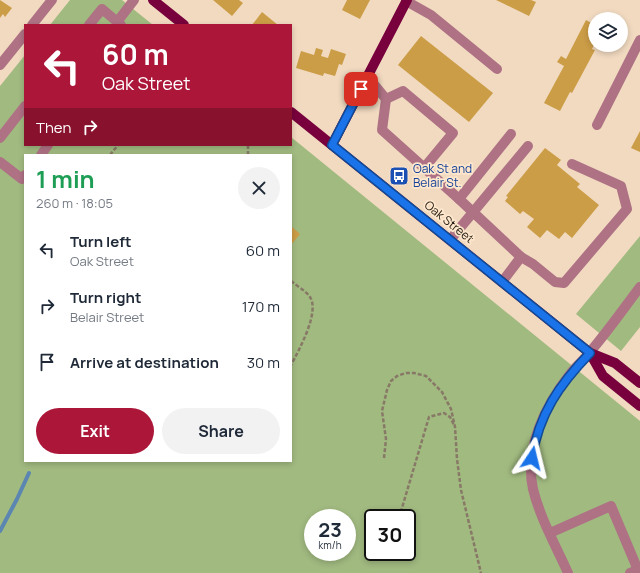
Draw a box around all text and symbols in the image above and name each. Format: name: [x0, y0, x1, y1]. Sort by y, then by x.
map controls: [588, 12, 628, 52]
button: layers: [588, 12, 628, 52]
text: 60 m: [102, 35, 169, 73]
icon: left: [36, 40, 88, 92]
text: Oak Street: [102, 71, 190, 95]
pin: [344, 72, 378, 106]
icon: arrive: [350, 78, 372, 100]
icon: right: [79, 116, 101, 138]
text: Then: [36, 117, 71, 138]
place label: Oak St and Belair St.: [413, 160, 472, 191]
text: 1 min: [36, 162, 95, 195]
bus stop icon: Oak St and Belair St.: [388, 165, 410, 187]
button: close: [238, 167, 280, 209]
text: 260 m · 18:05: [36, 194, 113, 212]
street label: Oak Street: [421, 196, 478, 247]
text: Turn left: [70, 231, 132, 252]
icon: left: [36, 239, 58, 261]
text: 60 m: [246, 240, 280, 261]
text: Oak Street: [70, 252, 134, 270]
text: Turn right: [70, 287, 141, 308]
icon: right: [36, 295, 58, 317]
text: 170 m: [242, 296, 280, 317]
text: Belair Street: [70, 308, 144, 326]
icon: arrive: [36, 351, 58, 373]
text: Arrive at destination: [70, 352, 219, 373]
text: 30 m: [247, 352, 280, 373]
button: Exit: [36, 408, 154, 454]
button: Share: [162, 408, 280, 454]
position arrow: [511, 437, 553, 479]
speed limit sign: 30: [364, 509, 416, 561]
text: 23: [318, 516, 342, 543]
text: km/h: [318, 538, 342, 552]

